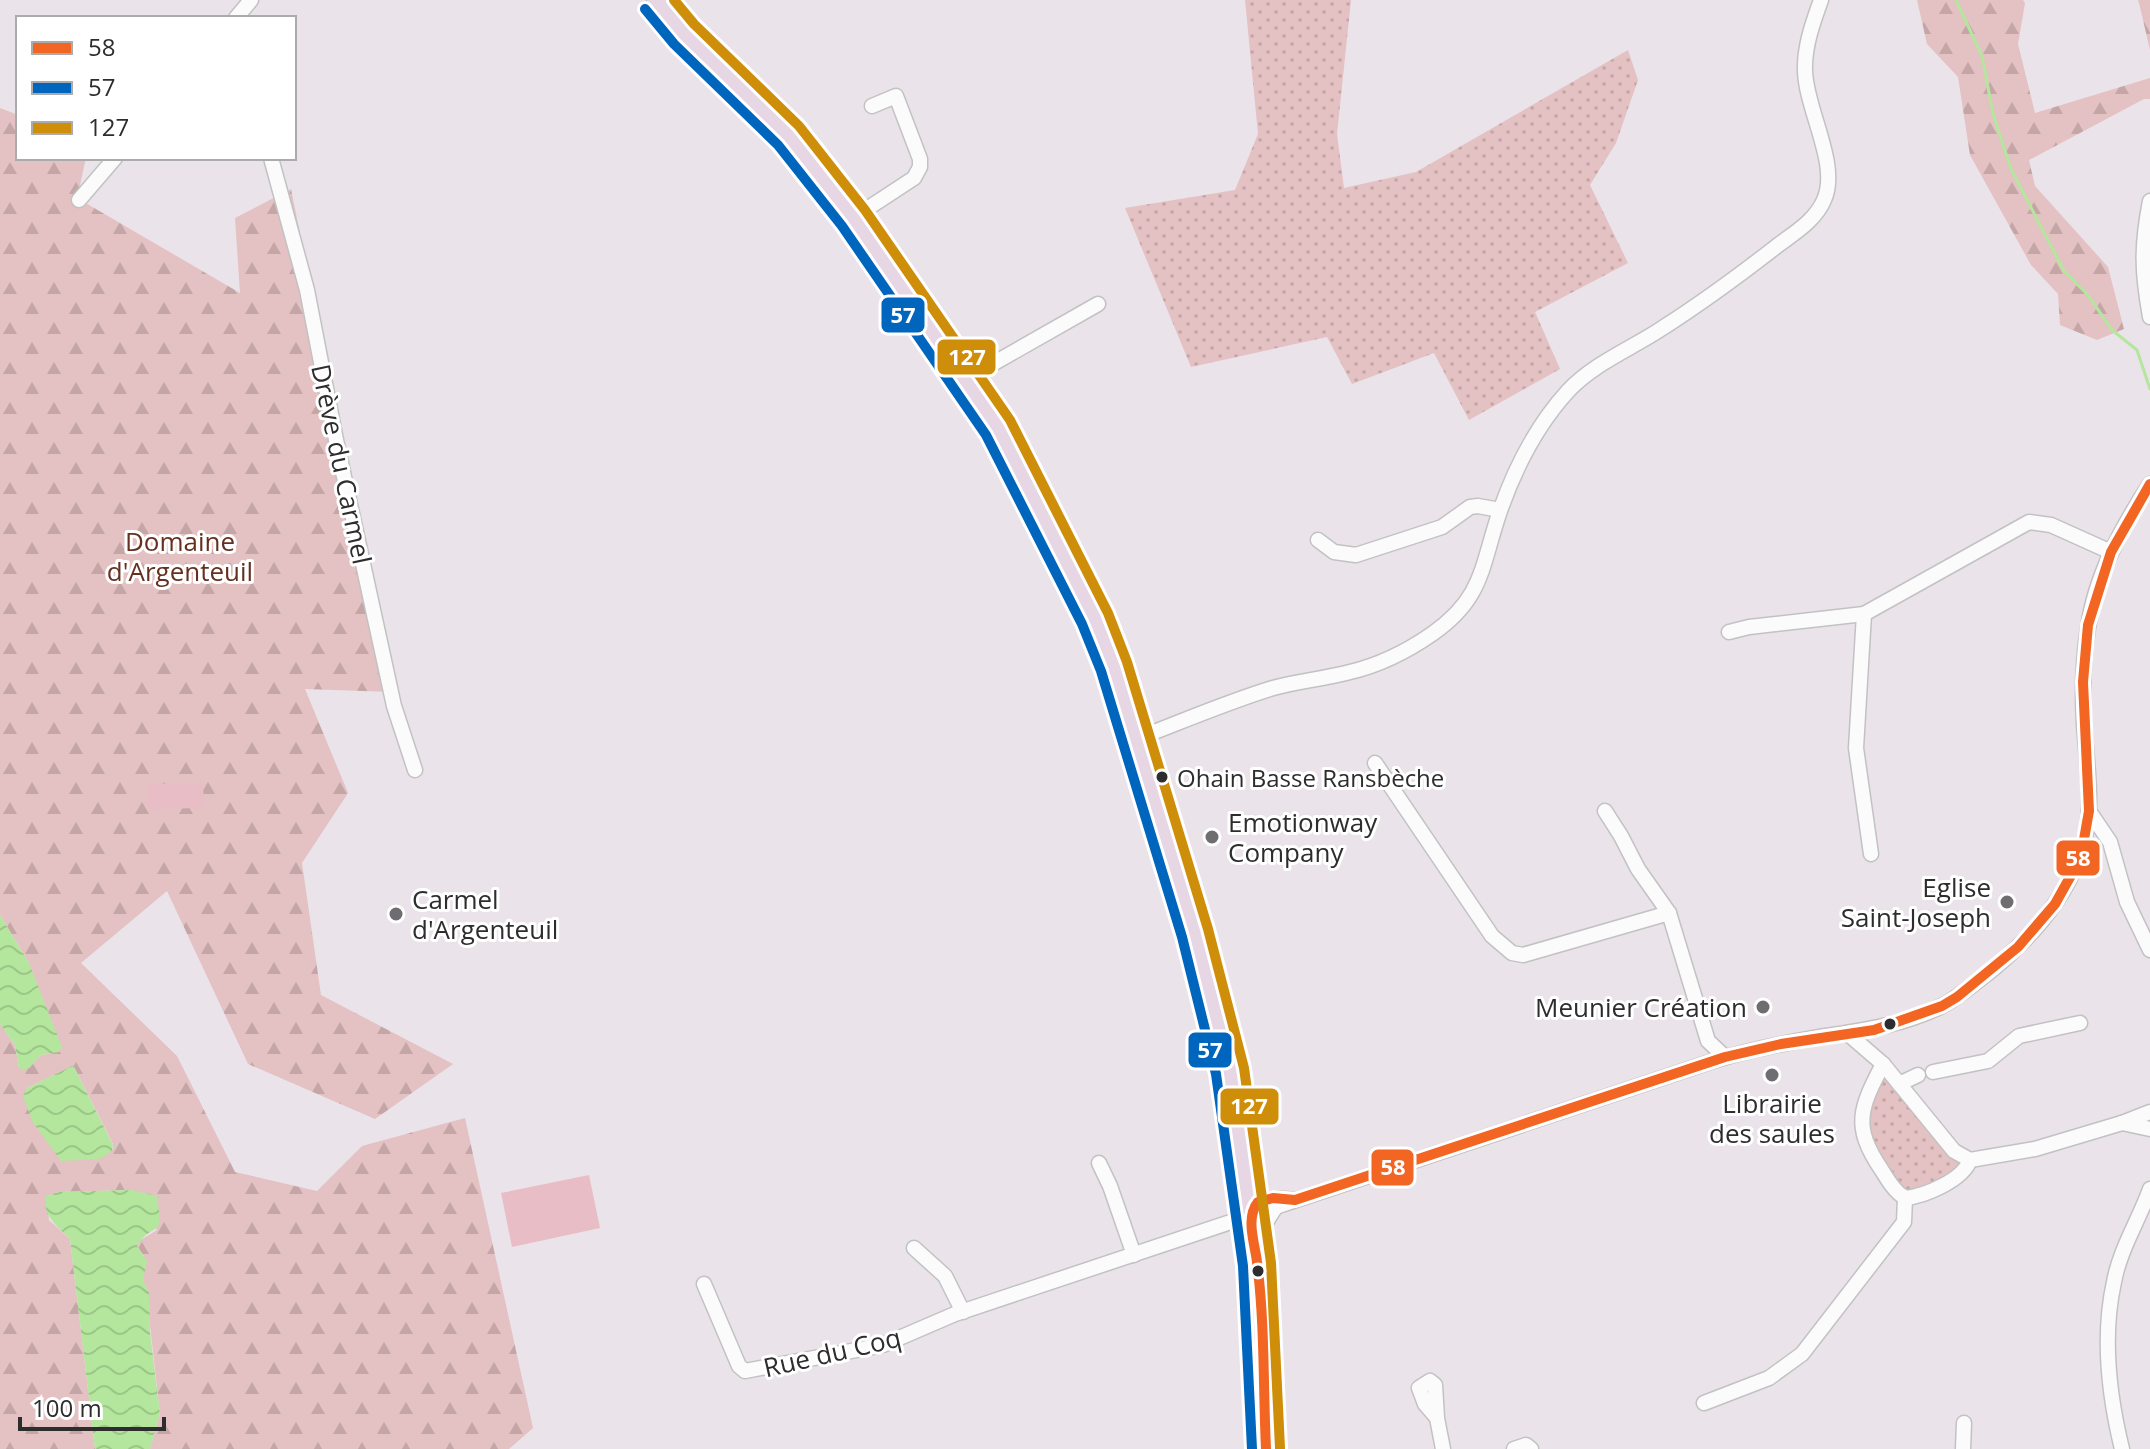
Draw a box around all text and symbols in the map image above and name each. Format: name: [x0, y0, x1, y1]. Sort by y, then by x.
legend: [16, 16, 296, 160]
text: 58: [88, 30, 115, 63]
text: 57: [88, 70, 115, 103]
text: 127: [88, 110, 129, 143]
line badge: 57: [880, 296, 926, 334]
text: 57: [890, 299, 916, 329]
line badge: 127: [936, 338, 997, 376]
text: 127: [948, 341, 986, 371]
street label: Drève du Carmel: [303, 361, 381, 567]
park label: Domaine d'Argenteuil: [107, 523, 253, 589]
place label: Ohain Basse Ransbèche: [1177, 761, 1444, 794]
marker: Ohain Basse Ransbèche: [1154, 769, 1170, 785]
place label: Emotionway Company: [1228, 804, 1378, 870]
marker: Emotionway Company: [1203, 828, 1221, 846]
line badge: 58: [2055, 839, 2101, 877]
text: 58: [2065, 842, 2091, 872]
place label: Eglise Saint-Joseph: [1841, 869, 1991, 935]
place label: Carmel d'Argenteuil: [412, 881, 558, 947]
marker: Eglise Saint-Joseph: [1998, 893, 2016, 911]
marker: Carmel d'Argenteuil: [387, 905, 405, 923]
place label: Meunier Création: [1535, 989, 1747, 1025]
marker: Meunier Création: [1754, 998, 1772, 1016]
unlabelled marker: [1882, 1016, 1898, 1032]
line badge: 57: [1187, 1031, 1233, 1069]
text: 57: [1197, 1034, 1223, 1064]
marker: Librairie des saules: [1763, 1066, 1781, 1084]
place label: Librairie des saules: [1709, 1085, 1835, 1151]
line badge: 127: [1219, 1087, 1280, 1126]
text: 127: [1230, 1090, 1268, 1120]
line badge: 58: [1370, 1148, 1415, 1187]
text: 58: [1380, 1151, 1406, 1181]
unlabelled marker: [1250, 1263, 1266, 1279]
street label: Rue du Coq: [760, 1319, 904, 1385]
scale bar: [20, 1381, 164, 1431]
text: 100 m: [32, 1391, 102, 1424]

